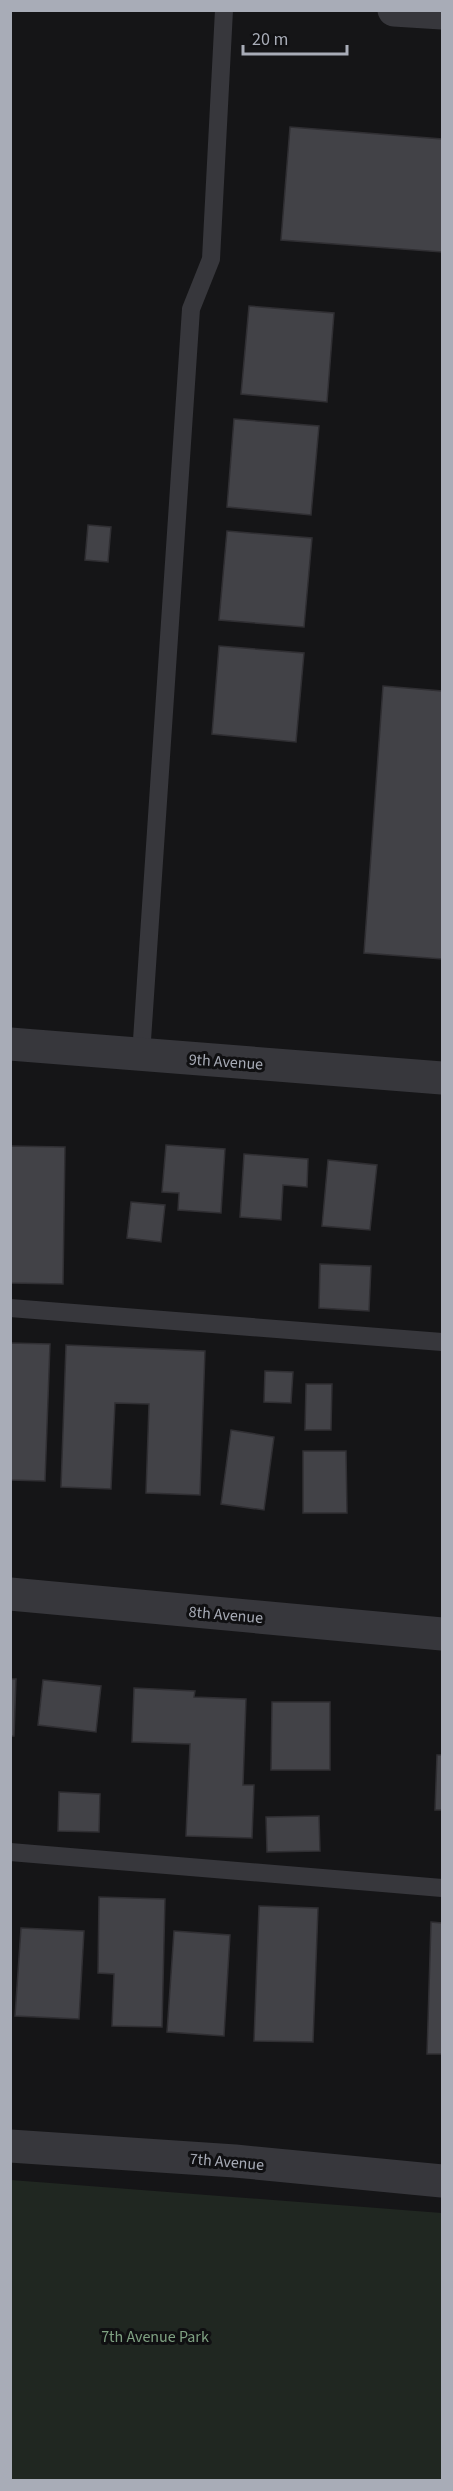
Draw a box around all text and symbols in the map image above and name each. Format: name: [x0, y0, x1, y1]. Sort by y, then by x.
scale bar: [243, 18, 346, 56]
text: 20 m: [252, 27, 288, 52]
street label: 9th Avenue: [188, 1048, 264, 1076]
street label: 8th Avenue: [188, 1601, 264, 1629]
street label: 7th Avenue: [189, 2148, 265, 2176]
park label: 7th Avenue Park: [101, 2326, 209, 2348]

